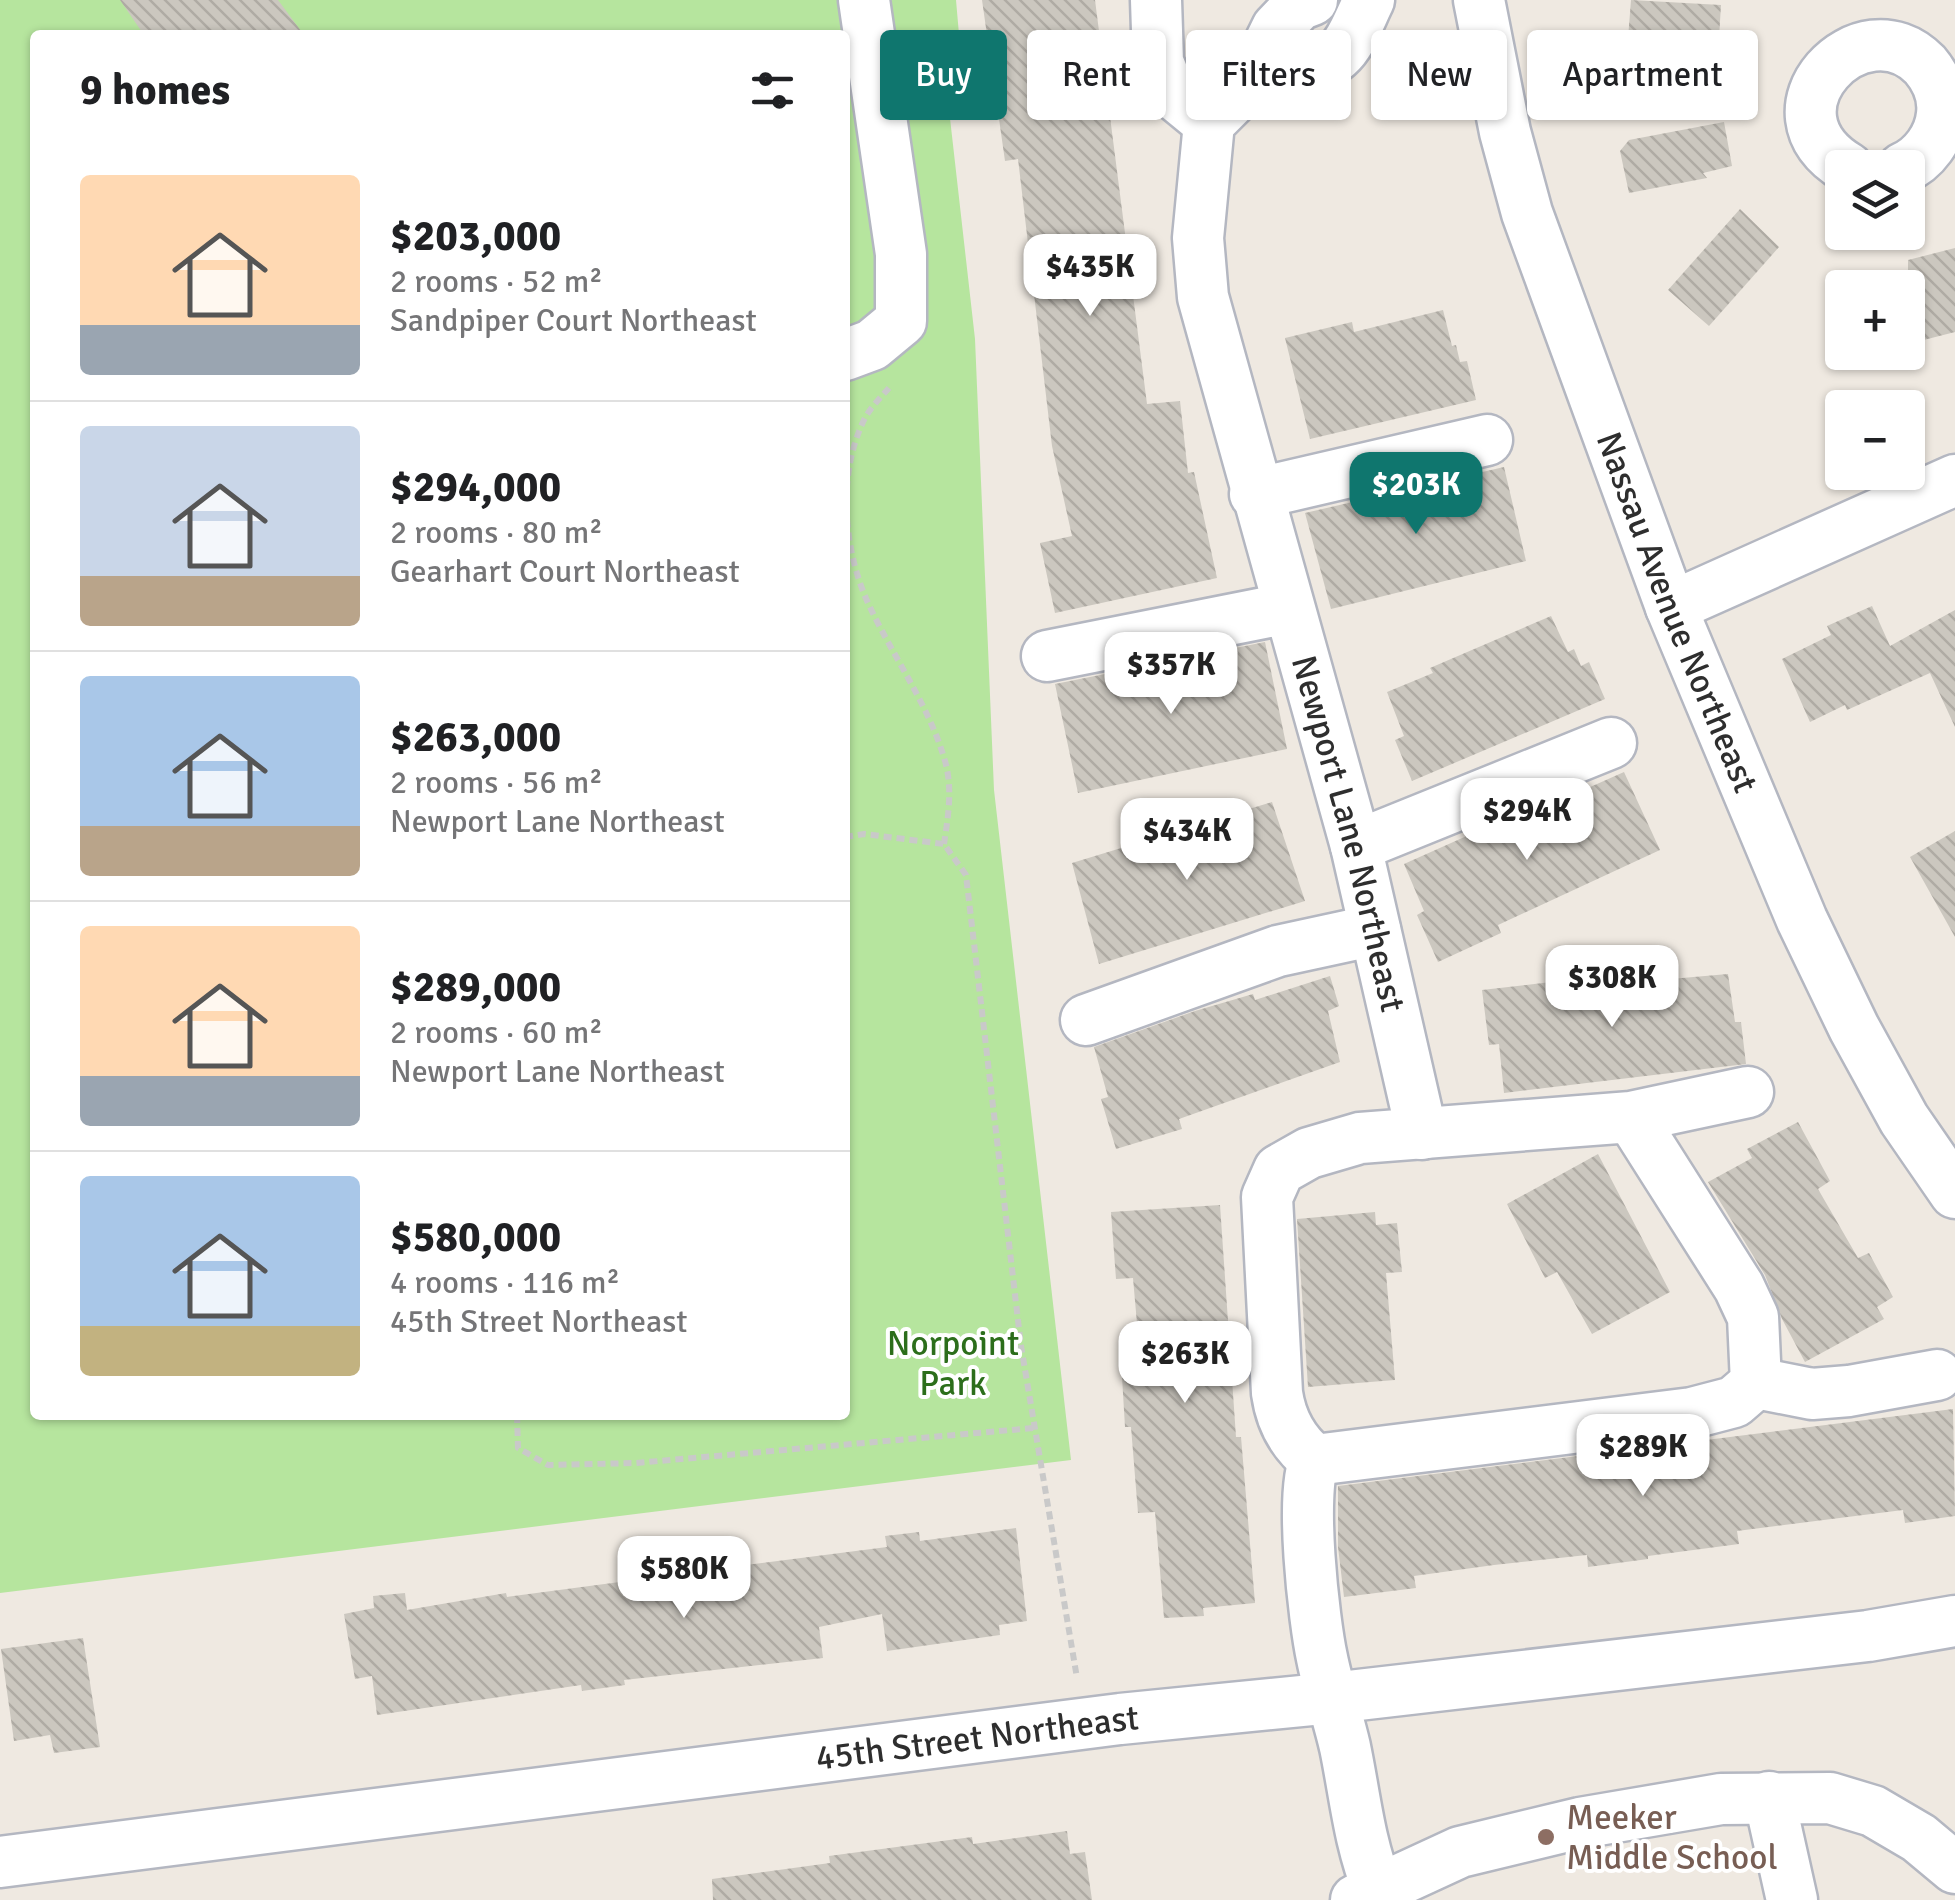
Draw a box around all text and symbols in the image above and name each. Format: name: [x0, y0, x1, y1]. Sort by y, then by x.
chip: Buy: [880, 30, 1007, 120]
chip: Rent: [1027, 30, 1166, 120]
chip: Filters: [1186, 30, 1351, 120]
chip: New: [1371, 30, 1507, 120]
chip: Apartment: [1527, 30, 1758, 120]
icon: filters: [745, 63, 800, 118]
text: 9 homes: [80, 65, 230, 116]
map controls: [1825, 150, 1925, 490]
button: layers: [1825, 150, 1925, 250]
text: $203,000: [390, 211, 561, 262]
icon: home: [160, 215, 280, 335]
pin: $435K: [1020, 234, 1160, 319]
text: $435K: [1046, 247, 1134, 286]
text: 2 rooms · 52 m²: [390, 262, 603, 301]
button: +: [1825, 270, 1925, 370]
text: Sandpiper Court Northeast: [390, 301, 757, 340]
button: −: [1825, 390, 1925, 490]
street label: Nassau Avenue Northeast: [1587, 426, 1767, 799]
pin: $203K: [1346, 452, 1486, 537]
text: $294,000: [390, 462, 561, 513]
text: $203K: [1372, 465, 1460, 504]
icon: home: [160, 466, 280, 586]
text: 2 rooms · 80 m²: [390, 513, 603, 552]
text: Gearhart Court Northeast: [390, 552, 740, 591]
pin: $357K: [1101, 632, 1241, 717]
text: $357K: [1127, 645, 1215, 684]
street label: Newport Lane Northeast: [1282, 651, 1414, 1016]
text: $263,000: [390, 712, 561, 763]
icon: home: [160, 716, 280, 836]
text: 2 rooms · 56 m²: [390, 763, 603, 802]
pin: $294K: [1457, 778, 1597, 863]
text: $294K: [1483, 791, 1571, 830]
pin: $434K: [1117, 798, 1257, 883]
text: Newport Lane Northeast: [390, 802, 725, 841]
text: $434K: [1143, 811, 1231, 850]
pin: $308K: [1542, 945, 1682, 1030]
text: $308K: [1568, 958, 1656, 997]
text: $289,000: [390, 962, 561, 1013]
icon: home: [160, 966, 280, 1086]
text: 2 rooms · 60 m²: [390, 1013, 603, 1052]
text: Newport Lane Northeast: [390, 1052, 725, 1091]
text: $580,000: [390, 1212, 561, 1263]
icon: home: [160, 1216, 280, 1336]
text: 4 rooms · 116 m²: [390, 1263, 620, 1302]
text: 45th Street Northeast: [390, 1302, 688, 1341]
pin: $263K: [1115, 1321, 1255, 1406]
park label: Norpoint Park: [887, 1322, 1019, 1405]
text: $263K: [1141, 1334, 1229, 1373]
pin: $289K: [1573, 1414, 1713, 1499]
text: $289K: [1599, 1427, 1687, 1466]
pin: $580K: [614, 1536, 754, 1621]
text: $580K: [640, 1549, 728, 1588]
street label: 45th Street Northeast: [813, 1696, 1141, 1780]
place label: Meeker Middle School: [1566, 1796, 1778, 1879]
marker: Meeker Middle School: [1535, 1826, 1557, 1848]

